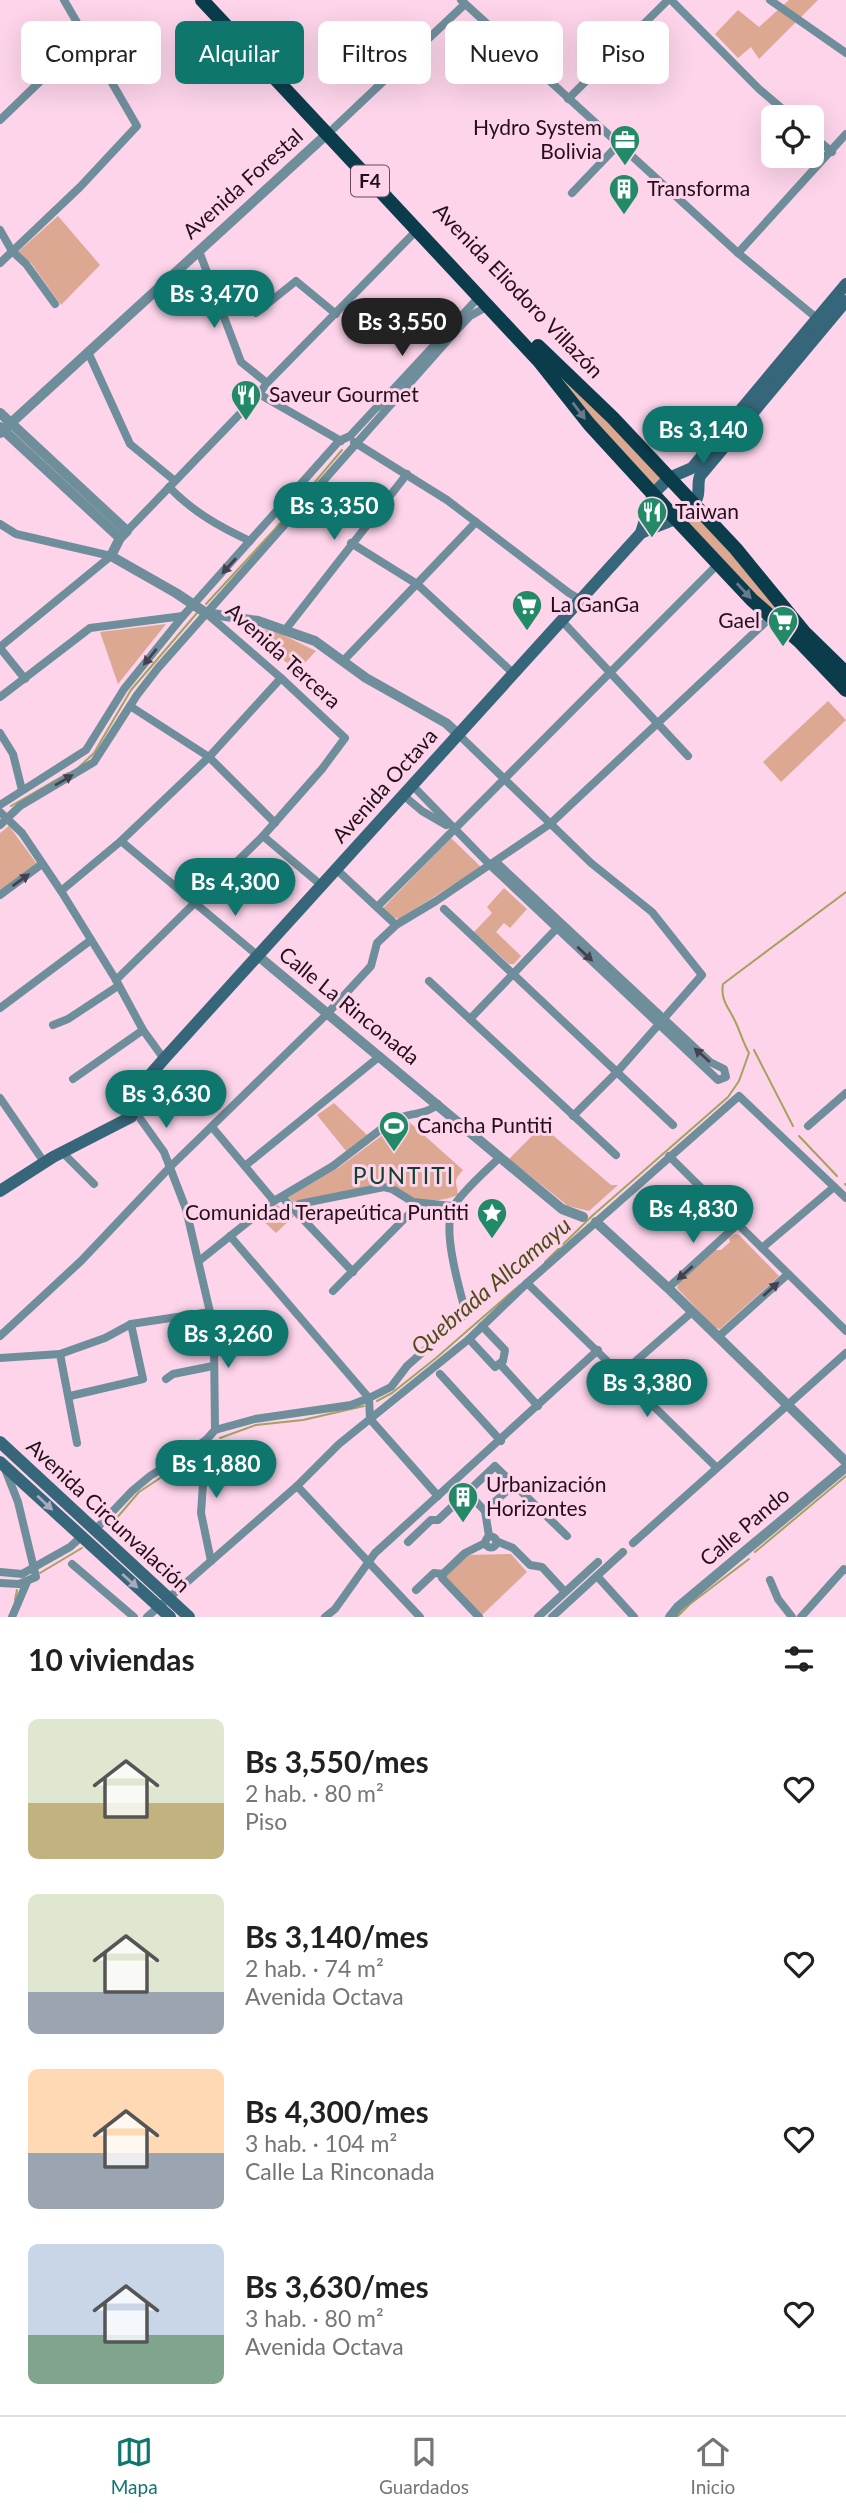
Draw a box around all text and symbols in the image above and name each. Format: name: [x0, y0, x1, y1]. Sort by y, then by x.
chip: Comprar: [21, 21, 161, 84]
chip: Alquilar: [175, 21, 304, 84]
chip: Filtros: [318, 21, 431, 84]
chip: Nuevo: [445, 21, 563, 84]
chip: Piso: [577, 21, 669, 84]
map controls: [761, 105, 824, 168]
button: locate: [761, 105, 824, 168]
place label: Hydro System Bolivia: [473, 114, 602, 163]
street label: Avenida Forestal: [177, 123, 307, 243]
office icon: Hydro System Bolivia: [608, 123, 642, 167]
road number: F4: [351, 166, 389, 196]
building icon: Transforma: [607, 172, 641, 216]
place label: Transforma: [647, 175, 750, 200]
street label: Avenida Eliodoro Villazón: [429, 197, 609, 383]
pin: Bs 3,470: [142, 270, 286, 330]
text: Bs 3,470: [169, 279, 259, 307]
pin: Bs 3,550: [330, 298, 474, 358]
text: Bs 3,550: [357, 307, 447, 335]
restaurant icon: Saveur Gourmet: [229, 378, 263, 422]
place label: Saveur Gourmet: [269, 381, 419, 406]
one-way arrow: [572, 401, 587, 419]
pin: Bs 3,140: [631, 406, 775, 466]
text: Bs 3,140: [658, 415, 748, 443]
pin: Bs 3,350: [262, 482, 406, 542]
text: Bs 3,350: [289, 491, 379, 519]
restaurant icon: Taiwan: [635, 495, 669, 539]
place label: Taiwan: [675, 498, 739, 523]
one-way arrow: [221, 557, 237, 575]
one-way arrow: [735, 582, 751, 599]
supermarket icon: La GanGa: [510, 588, 544, 632]
place label: La GanGa: [550, 591, 640, 616]
street label: Avenida Tercera: [222, 597, 347, 713]
supermarket icon: Gael: [766, 604, 800, 648]
place label: Gael: [718, 607, 760, 632]
one-way arrow: [143, 648, 158, 665]
street label: Avenida Octava: [326, 723, 442, 847]
one-way arrow: [54, 773, 73, 786]
pin: Bs 4,300: [163, 858, 307, 918]
text: Bs 4,300: [190, 867, 280, 895]
one-way arrow: [12, 873, 30, 887]
street label: Calle La Rinconada: [275, 941, 425, 1069]
one-way arrow: [576, 946, 593, 962]
one-way arrow: [693, 1047, 711, 1063]
pin: Bs 3,630: [94, 1070, 238, 1130]
text: Bs 3,630: [121, 1079, 211, 1107]
sports icon: Cancha Puntiti: [377, 1109, 411, 1153]
place label: Cancha Puntiti: [417, 1112, 552, 1137]
district label: PUNTITI: [353, 1161, 455, 1189]
pin: Bs 4,830: [621, 1186, 765, 1245]
text: Bs 4,830: [648, 1194, 738, 1222]
place icon: Comunidad Terapeútica Puntiti: [475, 1196, 509, 1240]
place label: Comunidad Terapeútica Puntiti: [185, 1199, 469, 1224]
water label: Quebrada Allcamayu: [405, 1210, 576, 1360]
one-way arrow: [677, 1264, 694, 1280]
one-way arrow: [762, 1281, 780, 1297]
pin: Bs 3,260: [156, 1310, 300, 1370]
text: Bs 3,260: [183, 1319, 273, 1347]
pin: Bs 3,380: [575, 1360, 719, 1419]
text: Bs 3,380: [602, 1368, 692, 1396]
street label: Avenida Circunvalación: [22, 1433, 196, 1597]
pin: Bs 1,880: [144, 1440, 288, 1500]
text: Bs 1,880: [171, 1449, 261, 1477]
place label: Urbanización Horizontes: [486, 1471, 606, 1520]
building icon: Urbanización Horizontes: [446, 1480, 480, 1524]
street label: Calle Pando: [694, 1481, 794, 1570]
one-way arrow: [36, 1495, 53, 1511]
one-way arrow: [121, 1573, 139, 1589]
icon: filters: [780, 1640, 818, 1678]
text: 10 viviendas: [28, 1641, 195, 1677]
text: Bs 3,550/mes: [245, 1743, 429, 1779]
icon: home: [84, 1747, 168, 1831]
icon: heart: [780, 1770, 818, 1808]
text: 2 hab. · 80 m²: [245, 1779, 384, 1807]
text: Piso: [245, 1807, 287, 1835]
text: Bs 3,140/mes: [245, 1918, 429, 1954]
icon: home: [84, 1922, 168, 2006]
icon: heart: [780, 1945, 818, 1983]
text: 2 hab. · 74 m²: [245, 1954, 384, 1982]
text: Avenida Octava: [245, 1982, 404, 2010]
text: Bs 4,300/mes: [245, 2093, 429, 2129]
icon: home: [84, 2097, 168, 2181]
icon: heart: [780, 2120, 818, 2158]
text: 3 hab. · 104 m²: [245, 2129, 397, 2157]
text: Calle La Rinconada: [245, 2157, 435, 2185]
text: Bs 3,630/mes: [245, 2268, 429, 2304]
icon: home: [84, 2272, 168, 2356]
icon: heart: [780, 2295, 818, 2333]
text: 3 hab. · 80 m²: [245, 2304, 384, 2332]
text: Avenida Octava: [245, 2332, 404, 2360]
tab: Mapa: [111, 2433, 158, 2498]
tab: Guardados: [379, 2433, 469, 2498]
tab: Inicio: [691, 2433, 735, 2498]

